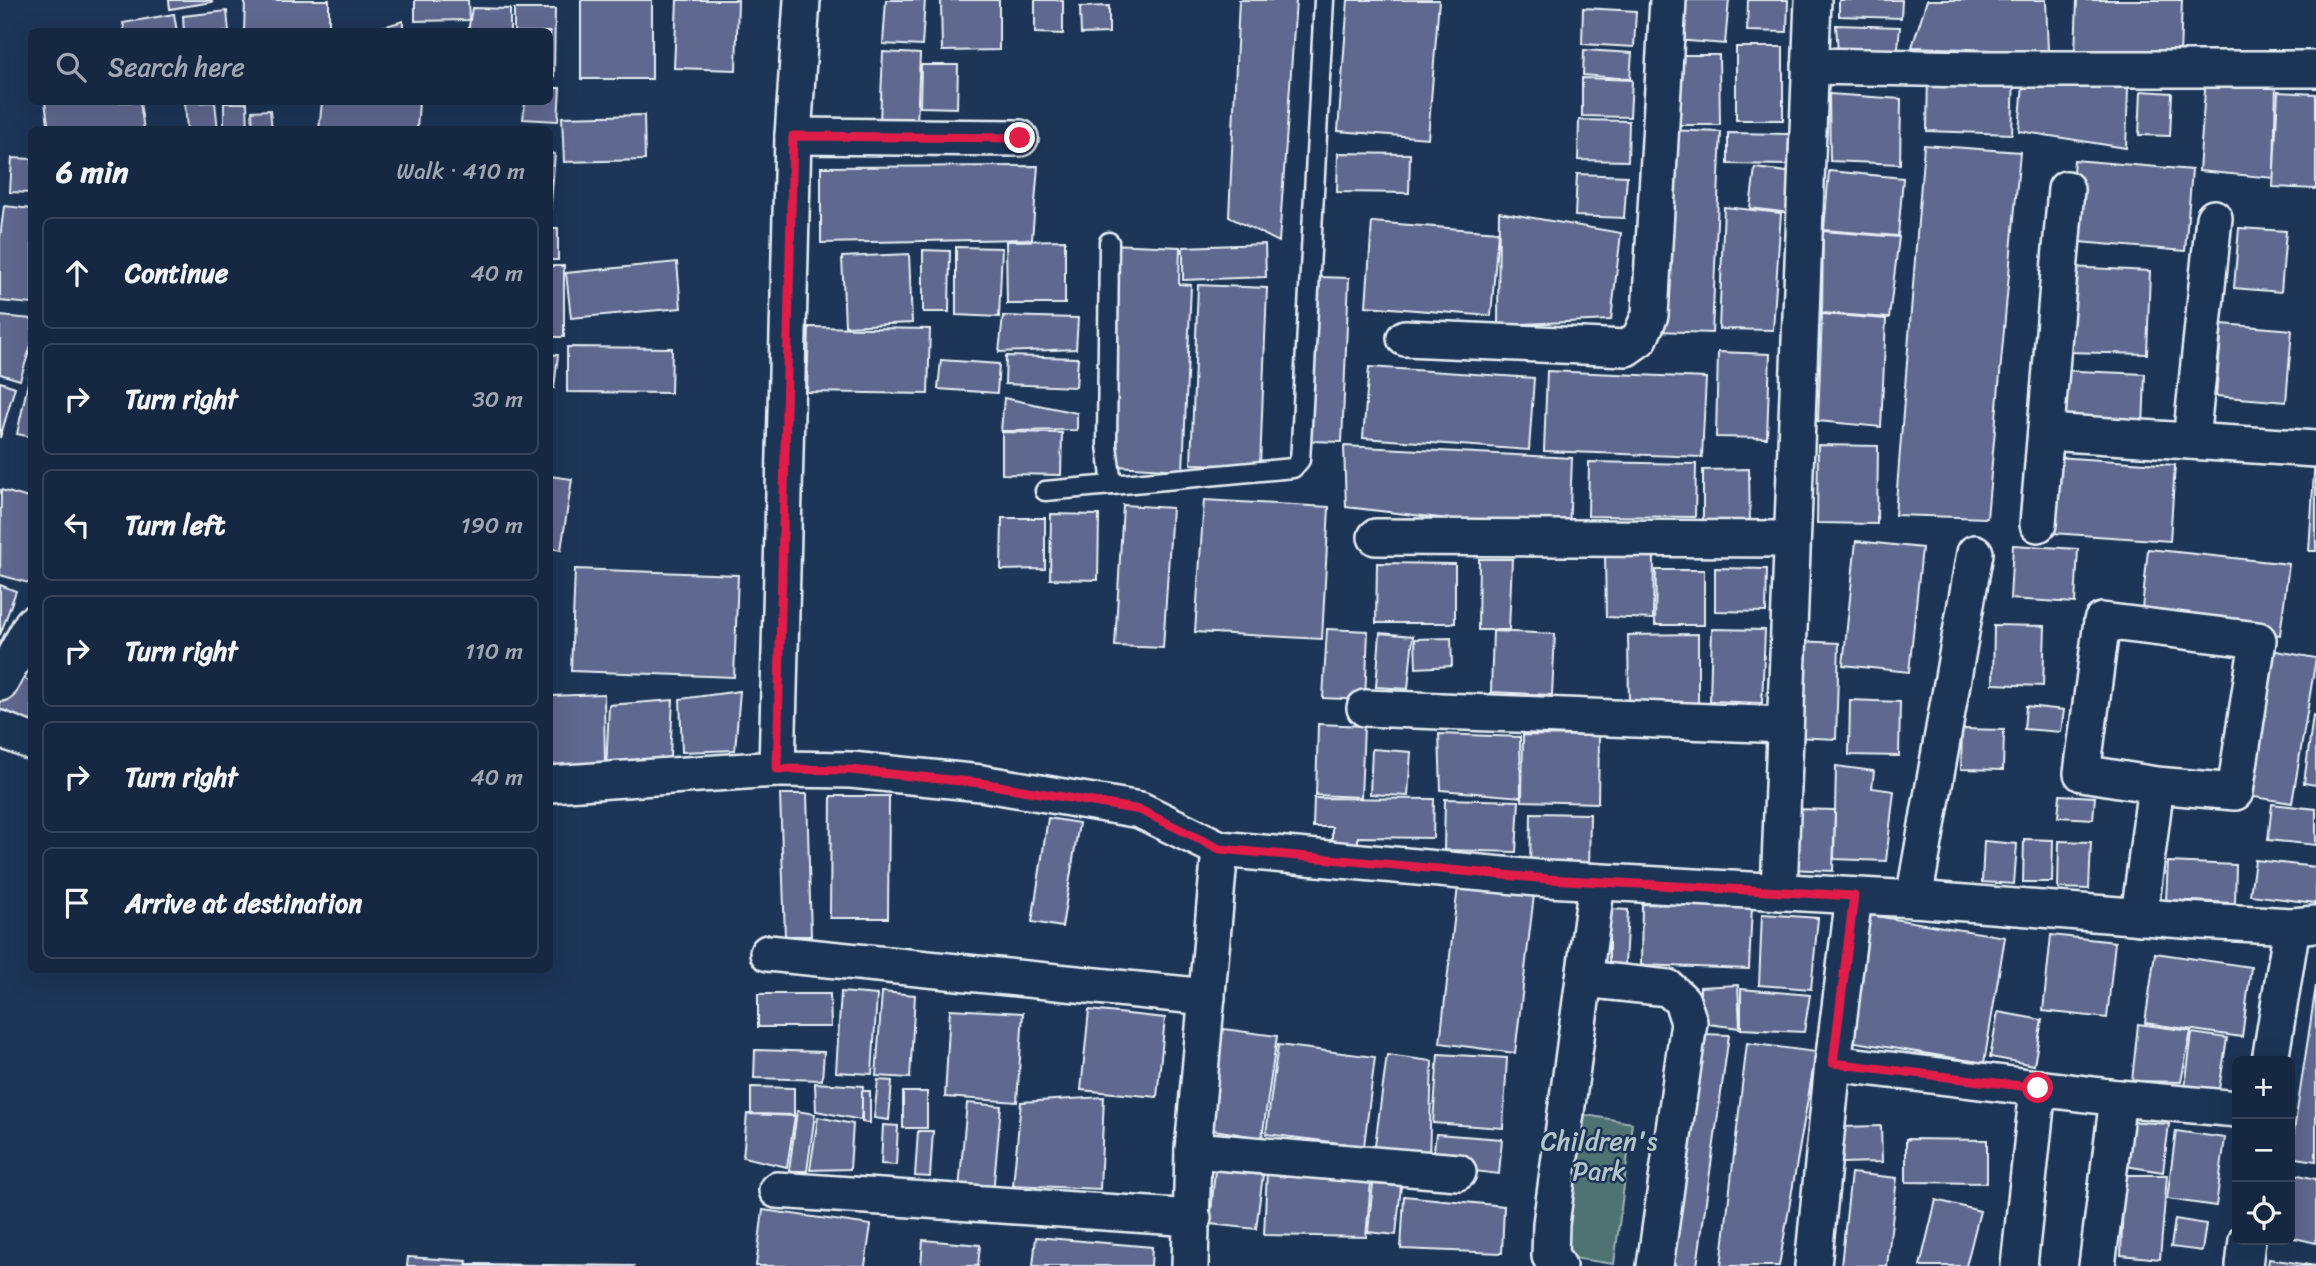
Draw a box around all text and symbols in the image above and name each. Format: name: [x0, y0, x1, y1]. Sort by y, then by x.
search box: [28, 28, 553, 105]
text: Search here: [108, 44, 245, 90]
icon: search: [52, 48, 90, 86]
route end: [1004, 122, 1035, 153]
text: 6 min: [56, 145, 128, 199]
text: Walk · 410 m: [396, 151, 525, 192]
text: Continue: [125, 250, 228, 296]
text: 40 m: [470, 253, 523, 294]
icon: ahead: [58, 254, 96, 292]
text: Turn right: [125, 376, 238, 422]
text: 30 m: [472, 379, 523, 420]
icon: right: [58, 380, 96, 418]
text: Turn left: [125, 502, 225, 548]
text: 190 m: [461, 505, 523, 546]
icon: left: [58, 506, 96, 544]
text: Turn right: [125, 628, 238, 674]
text: 110 m: [465, 631, 523, 672]
icon: right: [58, 632, 96, 670]
text: Turn right: [125, 754, 238, 800]
text: 40 m: [470, 757, 523, 798]
icon: right: [58, 758, 96, 796]
text: Arrive at destination: [125, 880, 362, 926]
icon: arrive: [58, 884, 96, 922]
map controls: [2232, 1056, 2295, 1245]
button: +: [2232, 1056, 2295, 1119]
route start: [2022, 1072, 2053, 1103]
park label: Children's Park: [1541, 1118, 1658, 1194]
button: −: [2232, 1119, 2295, 1182]
button: locate: [2232, 1182, 2295, 1245]

